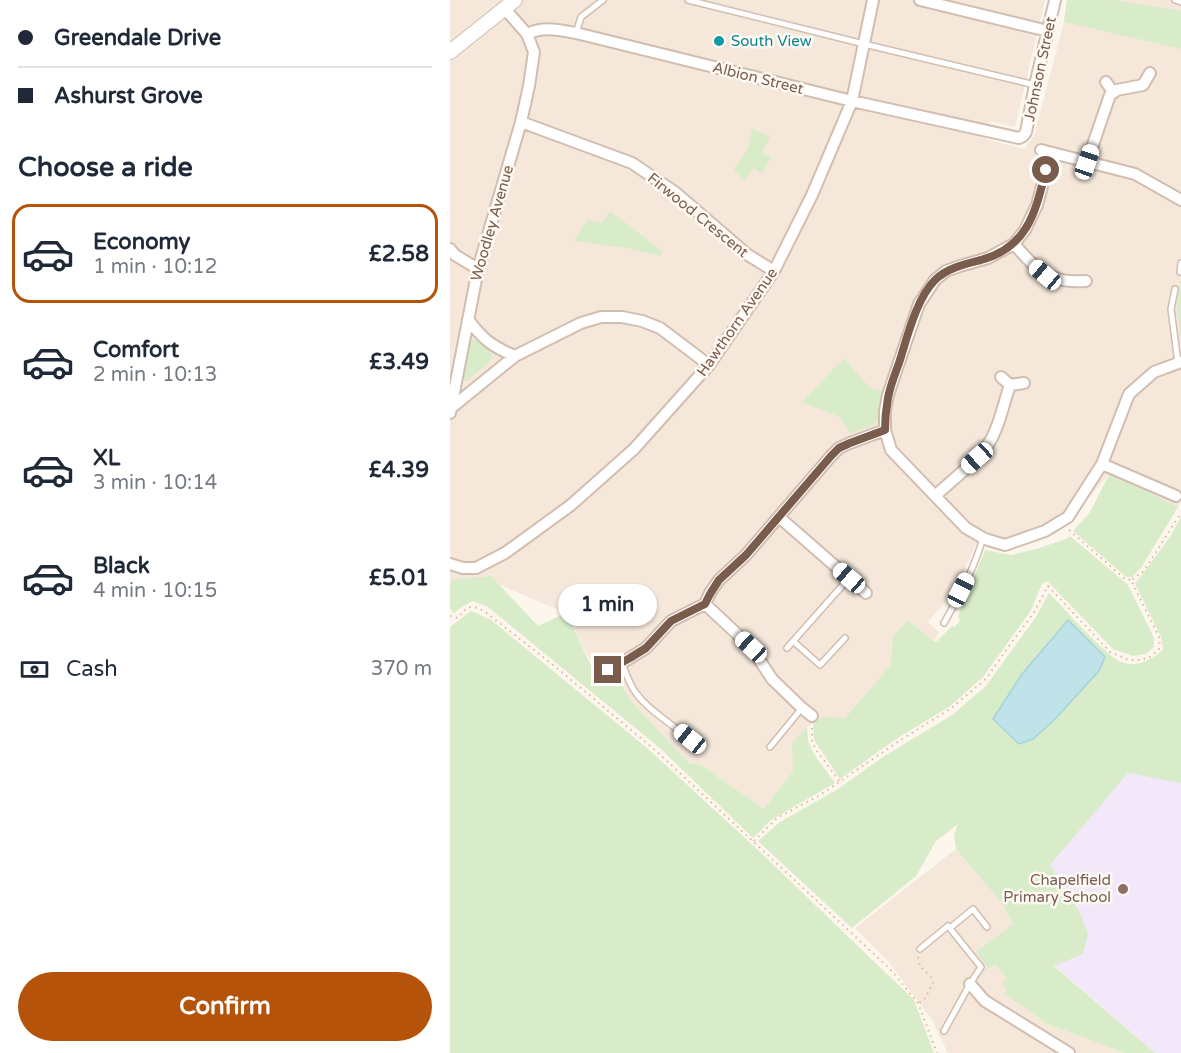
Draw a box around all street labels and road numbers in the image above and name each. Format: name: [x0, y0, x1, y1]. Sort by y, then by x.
street label: Johnson Street: [1020, 15, 1060, 123]
street label: Albion Street: [711, 58, 806, 98]
street label: Woodley Avenue: [467, 163, 517, 283]
street label: Firwood Crescent: [644, 169, 752, 261]
street label: Hawthorn Avenue: [693, 264, 781, 380]

